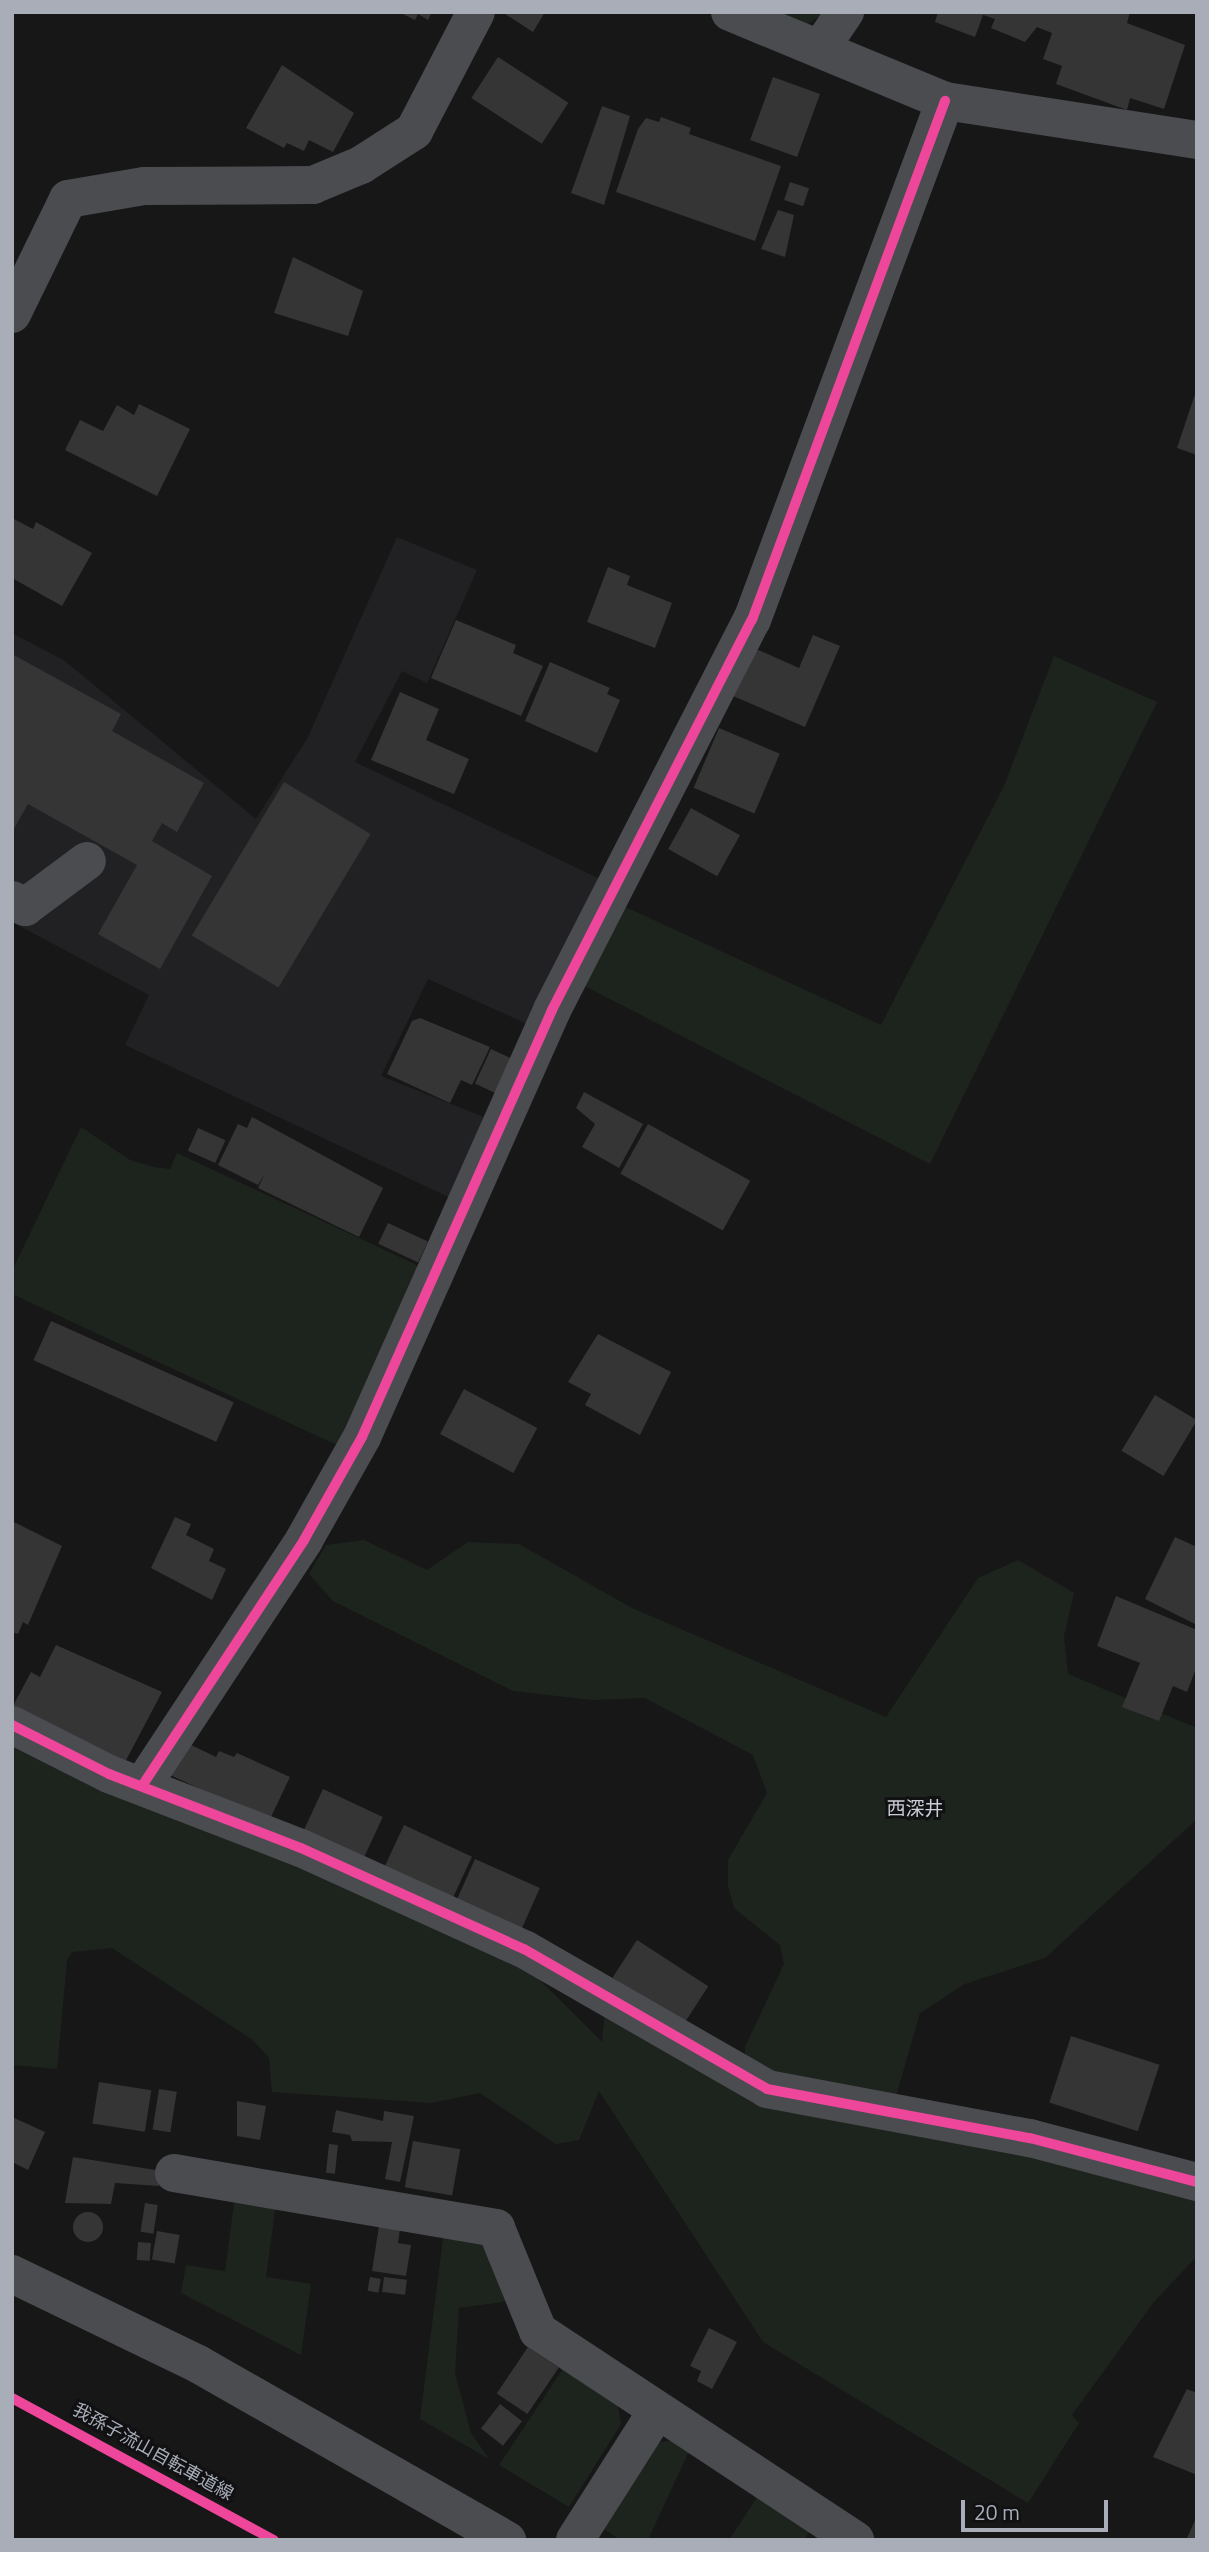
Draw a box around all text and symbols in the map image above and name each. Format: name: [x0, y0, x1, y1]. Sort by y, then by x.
district label: 西深井: [887, 1797, 943, 1819]
street label: 我孫子流山自転車道線: [69, 2399, 237, 2505]
scale bar: [964, 2486, 1111, 2530]
text: 20 m: [974, 2496, 1020, 2528]

